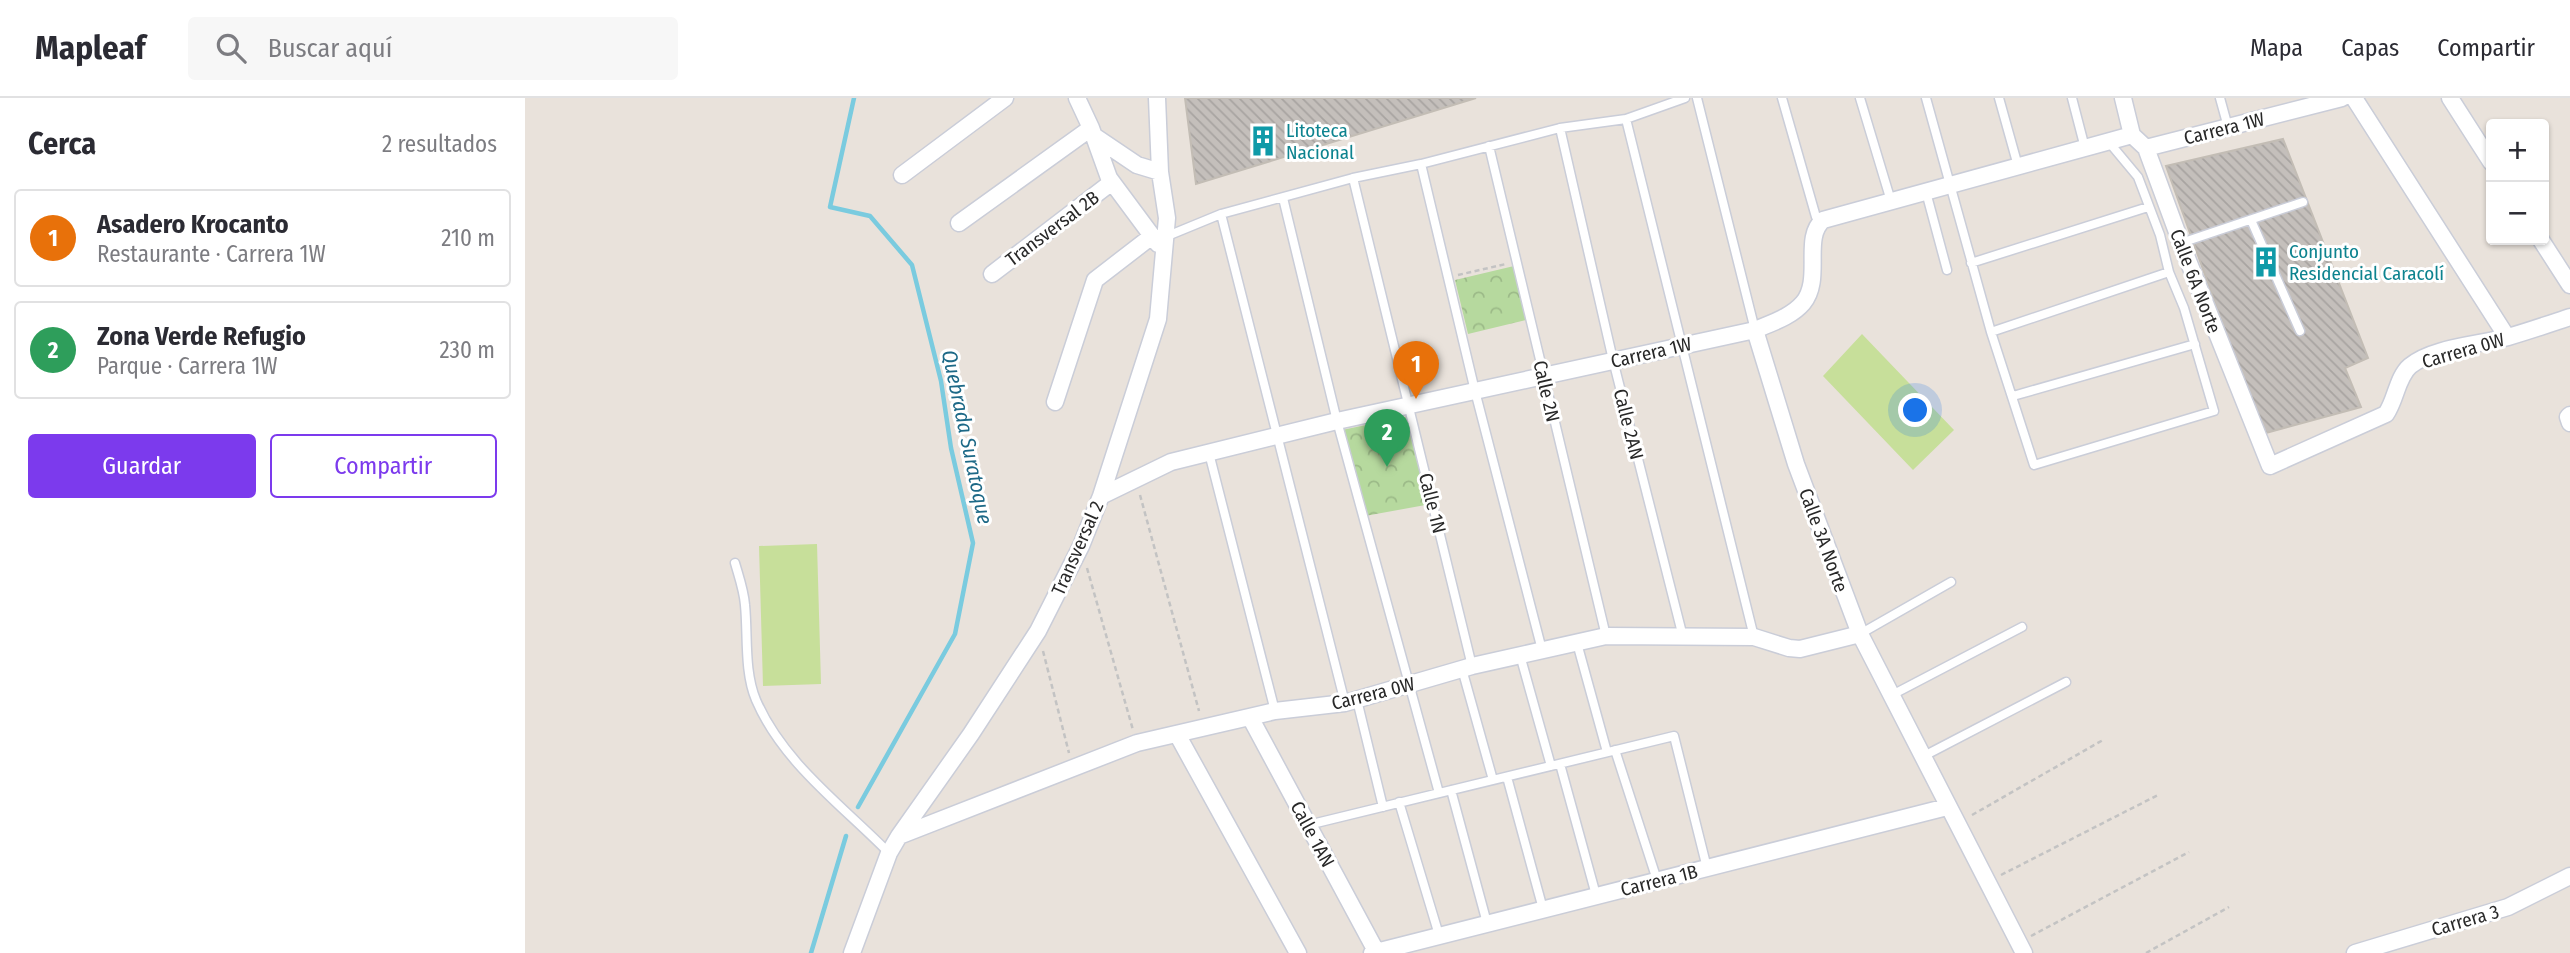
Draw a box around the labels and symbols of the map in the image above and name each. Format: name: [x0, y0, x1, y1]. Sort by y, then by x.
street label: Carrera 1W: [2181, 107, 2267, 150]
place label: Litoteca Nacional: [1286, 119, 1354, 164]
building icon: Litoteca Nacional: [1246, 124, 1280, 158]
street label: Transversal 2B: [1001, 186, 1104, 271]
street label: Calle 6A Norte: [2165, 226, 2226, 337]
place label: Conjunto Residencial Caracolí: [2289, 240, 2444, 285]
building icon: Conjunto Residencial Caracolí: [2249, 245, 2283, 279]
street label: Carrera 0W: [2419, 328, 2507, 373]
street label: Carrera 1W: [1608, 332, 1694, 373]
pin: 1: [1393, 341, 1439, 399]
water label: Quebrada Suratoque: [936, 348, 998, 527]
street label: Calle 2N: [1528, 358, 1565, 424]
street label: Calle 2AN: [1609, 386, 1648, 462]
your location: [1898, 393, 1932, 427]
pin: 2: [1364, 409, 1410, 467]
street label: Calle 1N: [1414, 471, 1451, 536]
street label: Calle 3A Norte: [1794, 485, 1853, 595]
street label: Transversal 2: [1047, 498, 1108, 599]
street label: Carrera 0W: [1329, 672, 1417, 715]
street label: Calle 1AN: [1286, 797, 1339, 871]
street label: Carrera 1B: [1618, 860, 1700, 901]
street label: Carrera 3: [2429, 900, 2502, 941]

